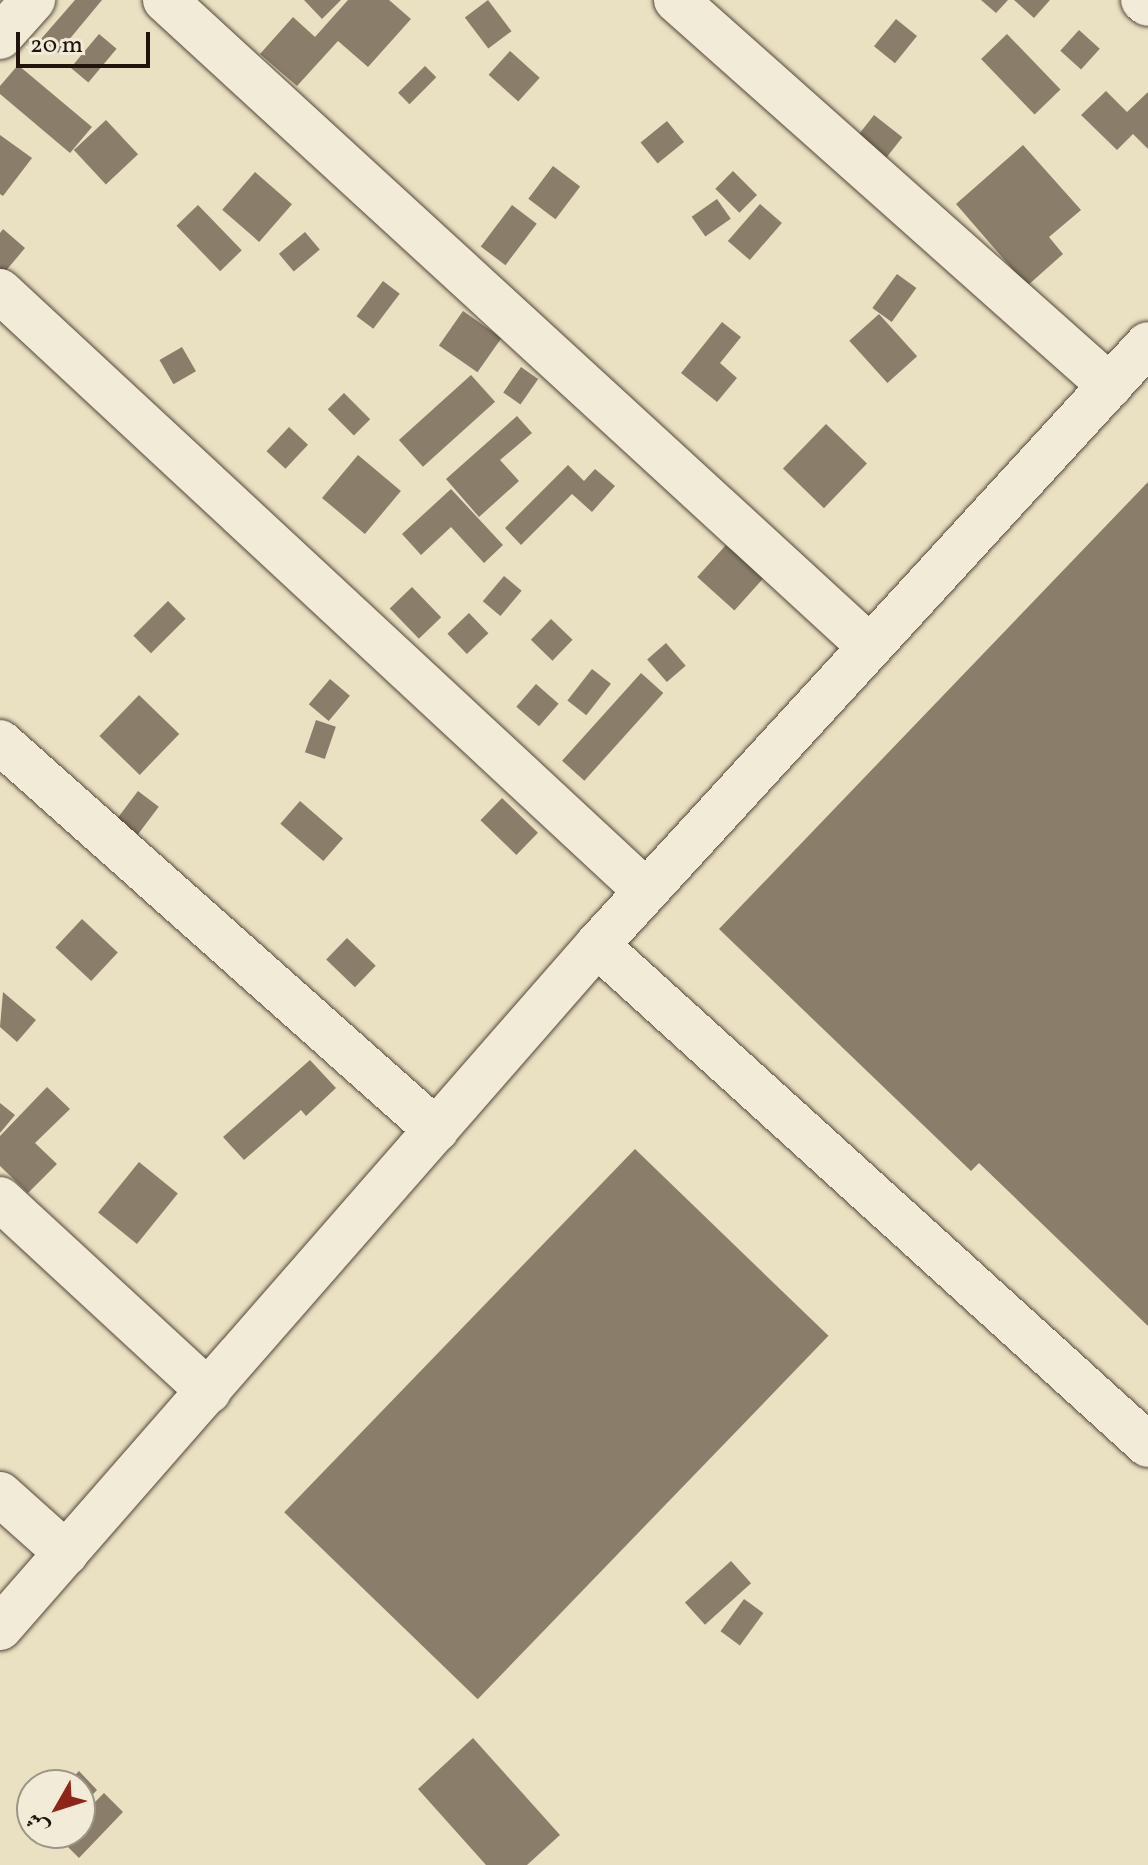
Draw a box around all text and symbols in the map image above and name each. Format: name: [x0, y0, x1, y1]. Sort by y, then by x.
scale bar: [20, 16, 154, 66]
text: 20 m: [30, 29, 83, 63]
north arrow: [16, 1769, 96, 1849]
text: ش: [20, 1805, 57, 1841]

